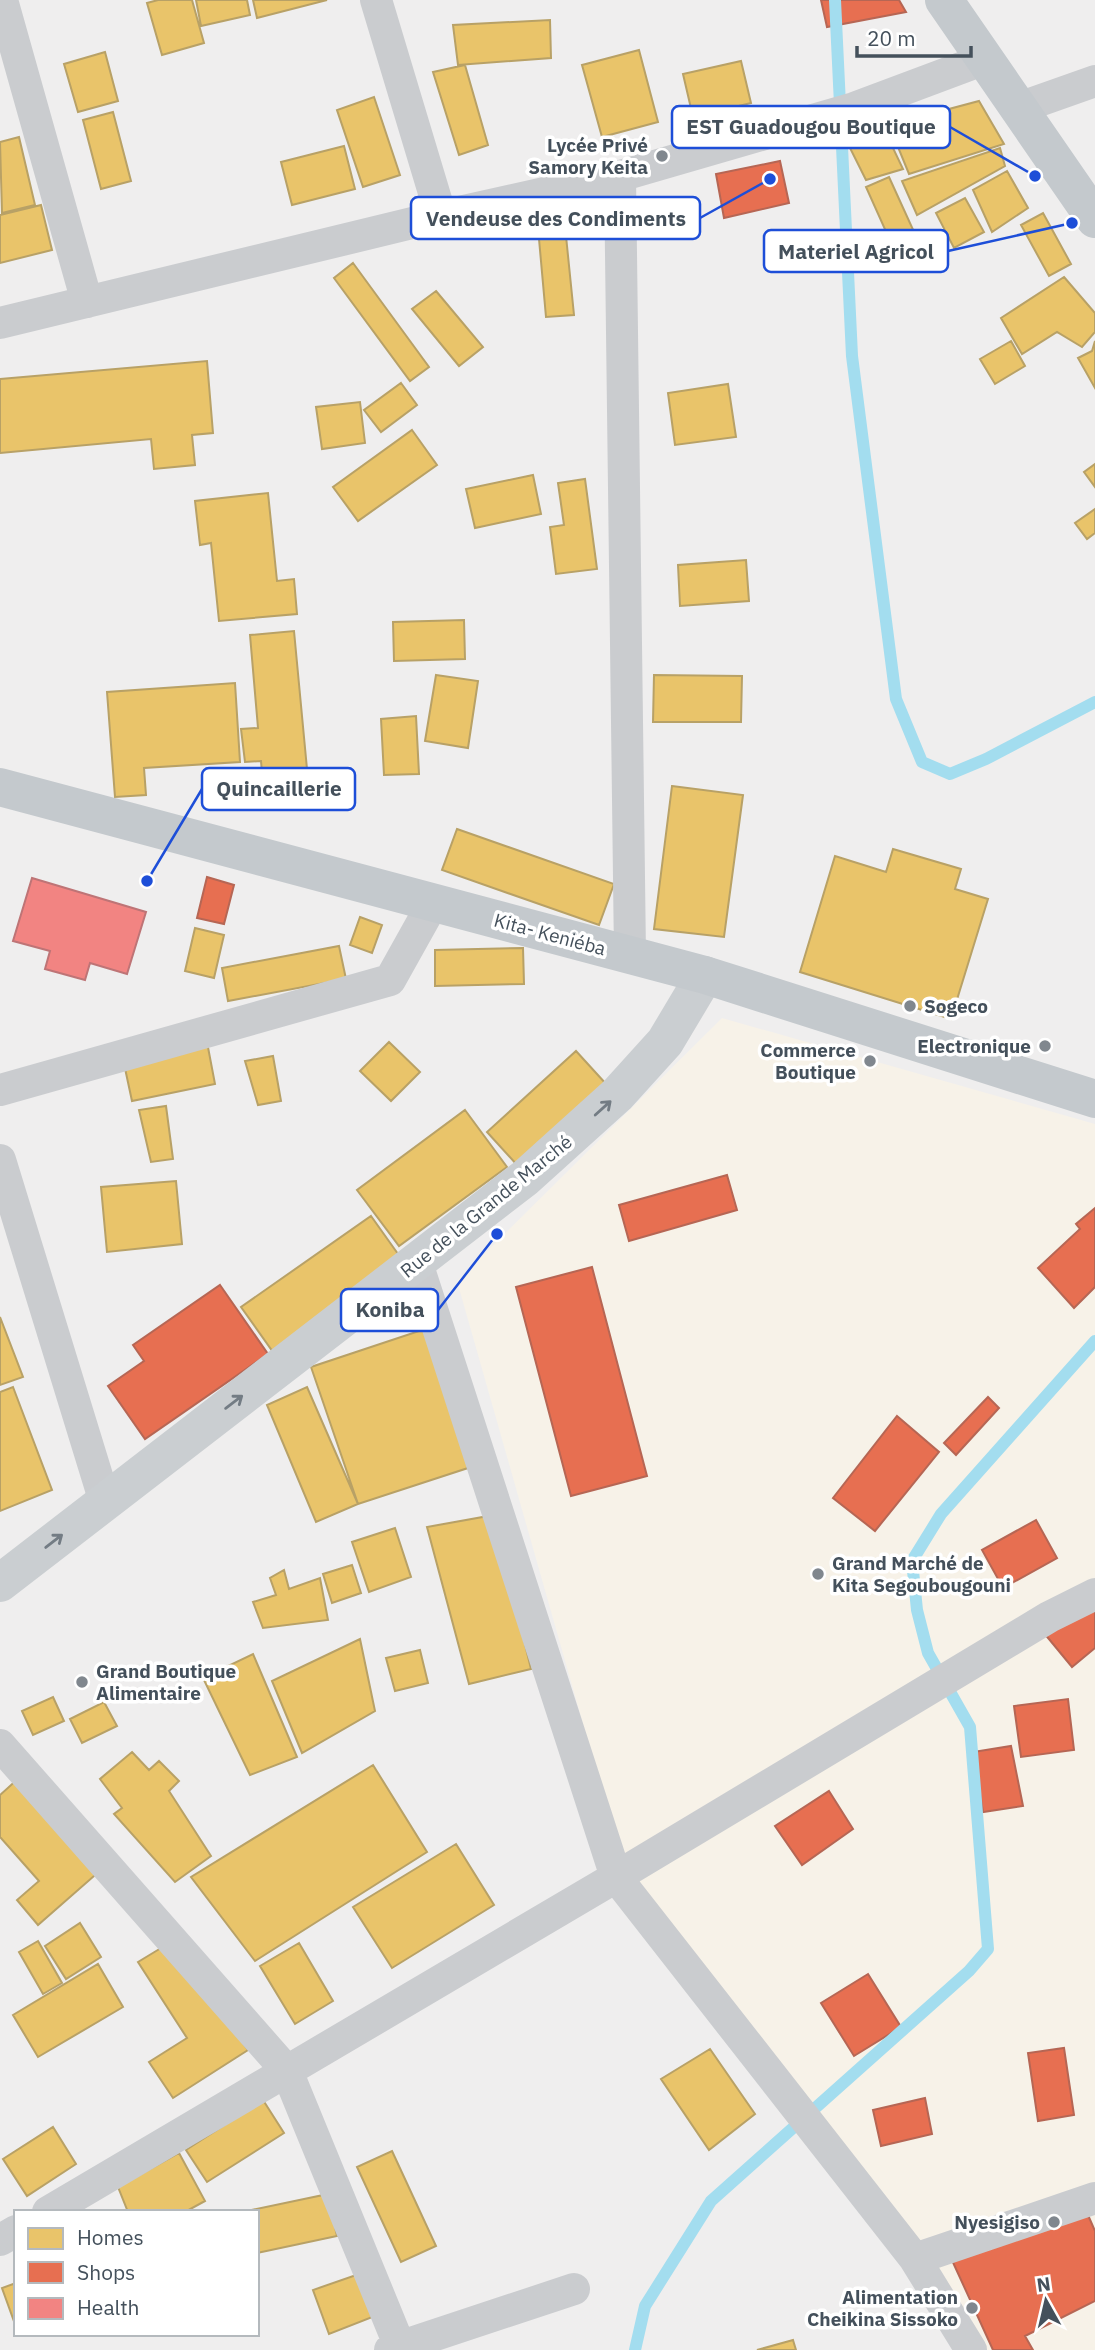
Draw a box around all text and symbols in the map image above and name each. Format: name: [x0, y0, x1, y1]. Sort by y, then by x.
scale bar: [857, 14, 971, 58]
text: 20 m: [867, 24, 916, 52]
callout: EST Guadougou Boutique: [672, 106, 950, 148]
text: EST Guadougou Boutique: [686, 112, 936, 140]
place label: Lycée Privé Samory Keita: [528, 133, 648, 179]
marker: Lycée Privé Samory Keita: [654, 148, 670, 164]
callout: Vendeuse des Condiments: [411, 197, 700, 239]
text: Vendeuse des Condiments: [426, 204, 686, 232]
callout: Materiel Agricol: [764, 230, 948, 272]
text: Materiel Agricol: [778, 237, 934, 265]
callout: Quincaillerie: [202, 768, 355, 810]
text: Quincaillerie: [216, 774, 342, 802]
street label: Kita- Keniéba: [491, 908, 609, 960]
place label: Sogeco: [924, 994, 988, 1018]
marker: Sogeco: [902, 998, 918, 1014]
place label: Electronique: [917, 1034, 1031, 1058]
place label: Commerce Boutique: [760, 1038, 856, 1084]
marker: Electronique: [1037, 1038, 1053, 1054]
marker: Commerce Boutique: [862, 1053, 878, 1069]
one-way arrow: [594, 1100, 612, 1116]
street label: Rue de la Grande Marché: [395, 1129, 577, 1283]
callout: Koniba: [341, 1289, 438, 1331]
text: Koniba: [355, 1295, 425, 1323]
one-way arrow: [225, 1395, 243, 1410]
one-way arrow: [44, 1533, 63, 1548]
place label: Grand Marché de Kita Segoubougouni: [832, 1551, 1011, 1597]
marker: Grand Marché de Kita Segoubougouni: [810, 1566, 826, 1582]
place label: Grand Boutique Alimentaire: [96, 1659, 236, 1705]
marker: Grand Boutique Alimentaire: [74, 1674, 90, 1690]
legend: [14, 2210, 259, 2336]
place label: Nyesigiso: [954, 2210, 1040, 2234]
marker: Nyesigiso: [1046, 2214, 1062, 2230]
text: Homes: [77, 2223, 144, 2251]
text: Shops: [77, 2258, 135, 2286]
north arrow: [1011, 2266, 1081, 2336]
text: N: [1035, 2271, 1052, 2297]
place label: Alimentation Cheikina Sissoko: [807, 2285, 958, 2331]
text: Health: [77, 2293, 140, 2321]
marker: Alimentation Cheikina Sissoko: [964, 2300, 980, 2316]

